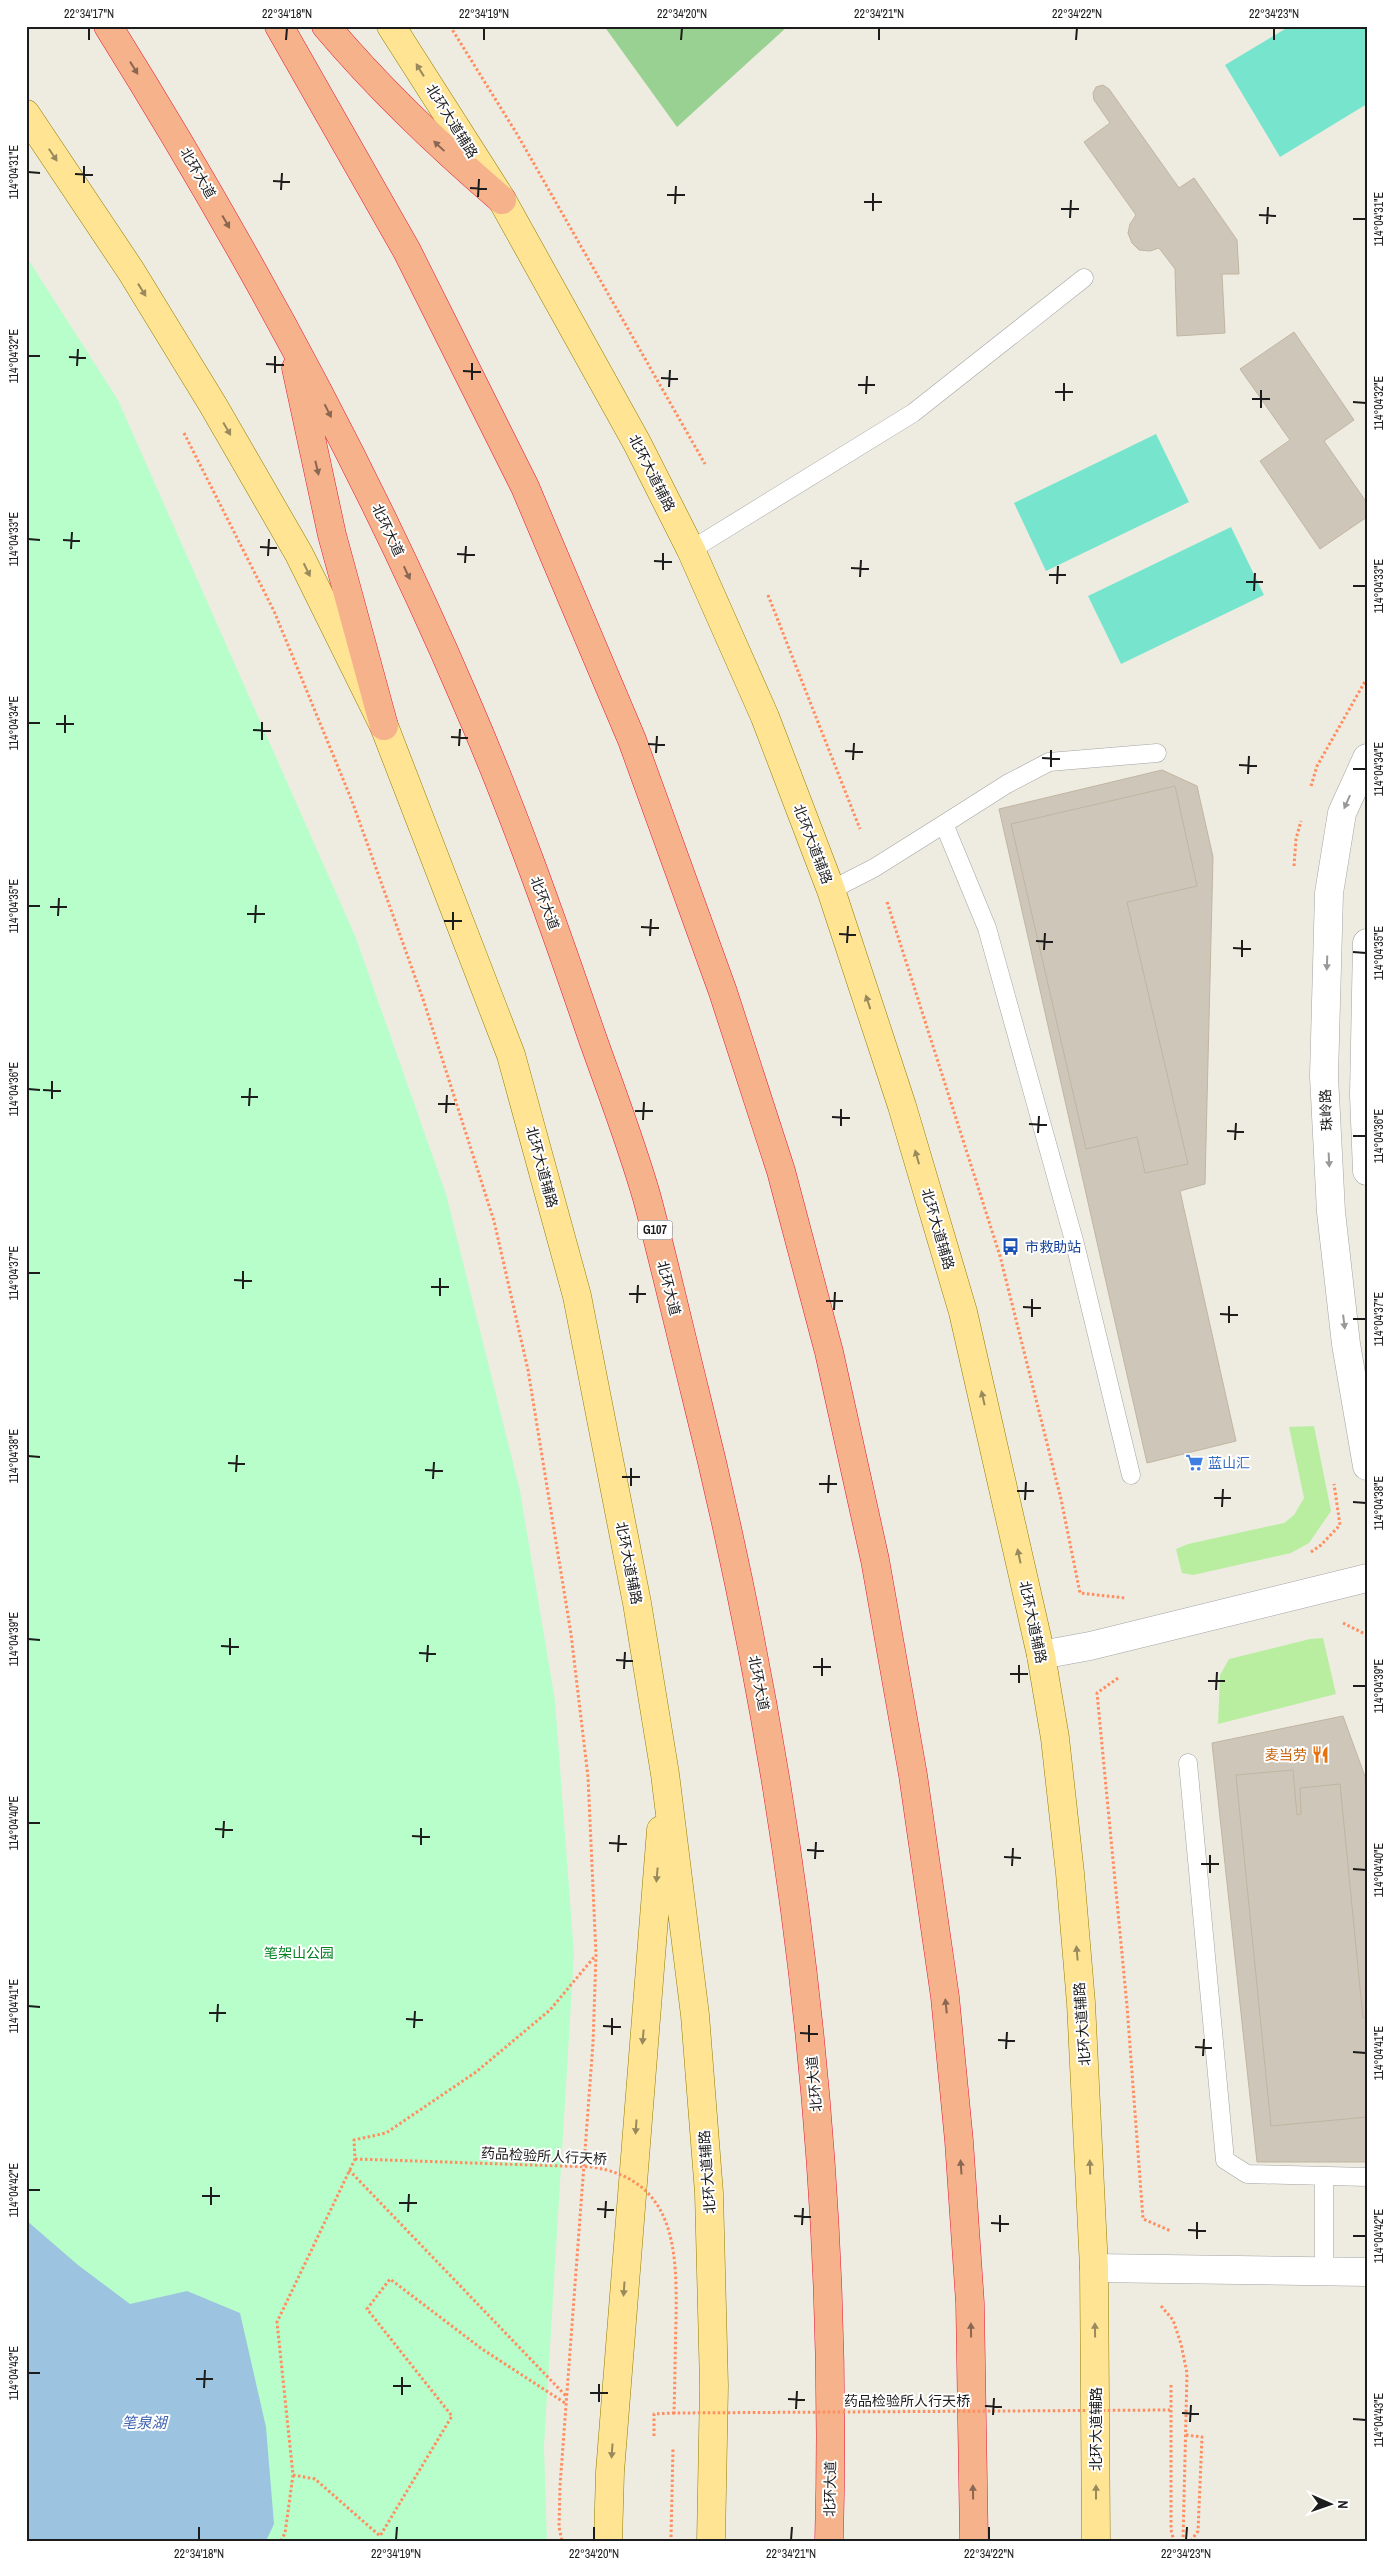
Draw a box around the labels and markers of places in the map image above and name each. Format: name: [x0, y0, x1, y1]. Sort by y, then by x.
bus stop icon: 市救助站: [1001, 1237, 1021, 1257]
place label: 市救助站: [1025, 1238, 1081, 1256]
supermarket icon: 蓝山汇: [1184, 1453, 1204, 1473]
place label: 蓝山汇: [1208, 1454, 1250, 1472]
restaurant icon: 麦当劳: [1311, 1745, 1331, 1765]
place label: 麦当劳: [1265, 1746, 1307, 1764]

